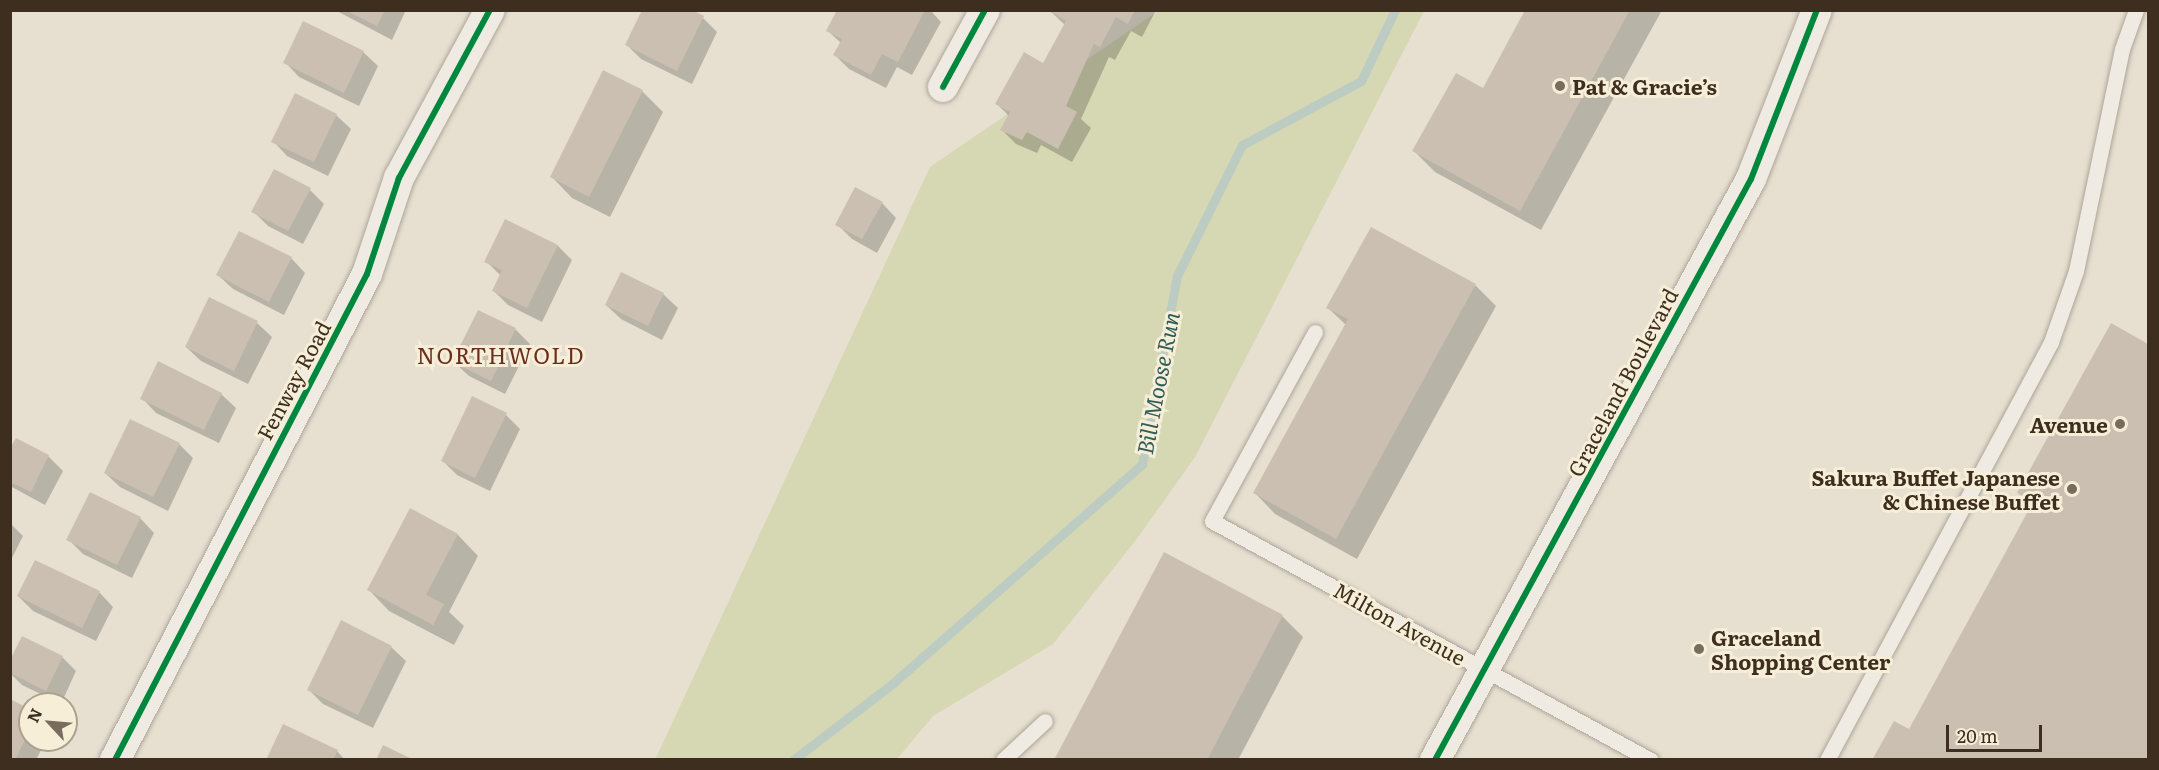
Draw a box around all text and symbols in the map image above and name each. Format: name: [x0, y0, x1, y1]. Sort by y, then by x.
place label: Pat & Gracie’s: [1572, 73, 1717, 99]
marker: Pat & Gracie’s: [1553, 79, 1567, 93]
street label: Graceland Boulevard: [1562, 284, 1682, 480]
water label: Bill Moose Run: [1130, 310, 1184, 456]
street label: Fenway Road: [251, 316, 335, 444]
district label: NORTHWOLD: [417, 342, 585, 368]
place label: Avenue: [2030, 411, 2108, 437]
marker: Avenue: [2113, 417, 2127, 431]
place label: Sakura Buffet Japanese & Chinese Buffet: [1812, 464, 2060, 514]
marker: Sakura Buffet Japanese & Chinese Buffet: [2065, 482, 2079, 496]
street label: Milton Avenue: [1330, 576, 1470, 670]
place label: Graceland Shopping Center: [1711, 624, 1890, 674]
marker: Graceland Shopping Center: [1692, 642, 1706, 656]
north arrow: [18, 692, 78, 752]
text: N: [20, 704, 47, 726]
scale bar: [1949, 713, 2045, 751]
text: 20 m: [1957, 722, 1998, 749]

